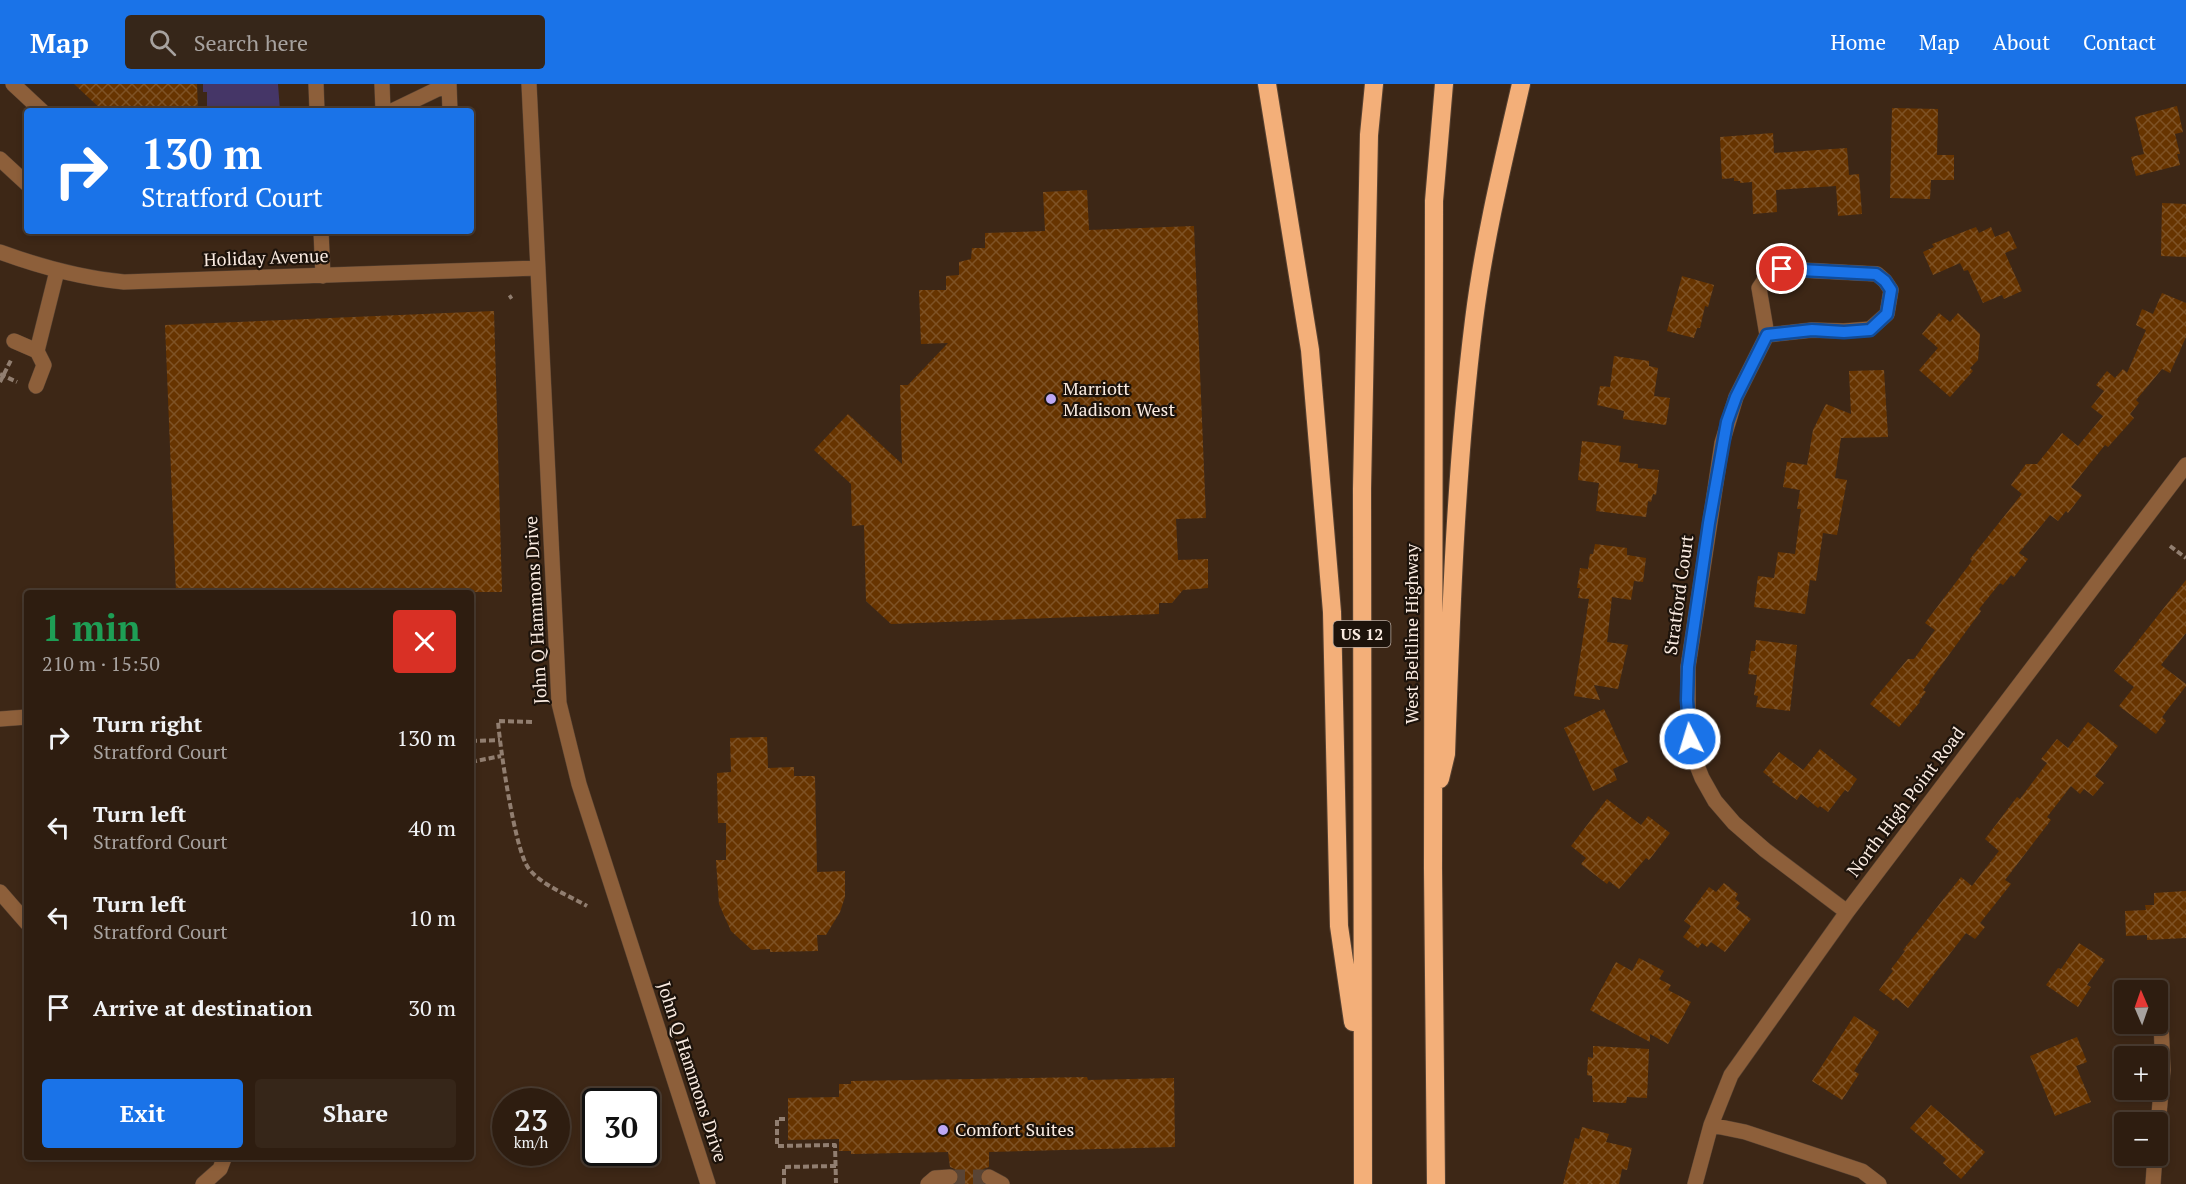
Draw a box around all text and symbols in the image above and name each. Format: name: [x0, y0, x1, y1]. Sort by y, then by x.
search box: [125, 15, 545, 69]
text: Map: [30, 24, 89, 61]
icon: search: [146, 26, 179, 59]
text: Search here: [194, 28, 308, 57]
text: Home: [1830, 28, 1886, 56]
text: Map: [1919, 28, 1960, 56]
text: About: [1993, 28, 2050, 56]
text: Contact: [2083, 28, 2156, 56]
text: 130 m: [141, 125, 262, 181]
icon: right: [42, 132, 120, 210]
text: Stratford Court: [141, 179, 323, 215]
street label: Holiday Avenue: [203, 243, 329, 271]
pin: [1756, 243, 1807, 294]
icon: arrive: [1765, 252, 1798, 285]
place label: Marriott Madison West: [1063, 376, 1175, 421]
marker: Marriott Madison West: [1044, 392, 1058, 406]
street label: John Q Hammons Drive: [518, 515, 552, 705]
street label: Stratford Court: [1658, 533, 1698, 656]
street label: West Beltline Highway: [1399, 543, 1423, 724]
text: 1 min: [42, 604, 140, 651]
button: close: [393, 610, 456, 673]
road number: US 12: [1334, 621, 1390, 647]
text: 210 m · 15:50: [42, 650, 160, 677]
position arrow: [1658, 707, 1722, 771]
text: Turn right: [93, 709, 202, 738]
icon: right: [42, 721, 75, 754]
street label: North High Point Road: [1841, 721, 1970, 881]
text: 130 m: [396, 723, 456, 752]
text: Stratford Court: [93, 738, 228, 765]
text: Turn left: [93, 799, 186, 828]
icon: left: [42, 811, 75, 844]
text: 40 m: [408, 813, 456, 842]
text: Stratford Court: [93, 828, 228, 855]
text: Turn left: [93, 889, 186, 918]
icon: left: [42, 901, 75, 934]
text: 10 m: [408, 903, 456, 932]
text: Stratford Court: [93, 918, 228, 945]
street label: John Q Hammons Drive: [652, 978, 733, 1165]
north arrow: [2114, 980, 2168, 1034]
map controls: [2114, 980, 2168, 1166]
icon: arrive: [42, 991, 75, 1024]
text: Arrive at destination: [93, 993, 312, 1022]
text: 30 m: [408, 993, 456, 1022]
button: +: [2114, 1046, 2168, 1100]
button: Exit: [42, 1079, 243, 1148]
button: Share: [255, 1079, 456, 1148]
speed limit sign: 30: [582, 1088, 660, 1166]
text: 23: [514, 1100, 548, 1140]
button: −: [2114, 1112, 2168, 1166]
place label: Comfort Suites: [955, 1117, 1074, 1141]
marker: Comfort Suites: [936, 1123, 950, 1137]
text: km/h: [514, 1132, 548, 1152]

